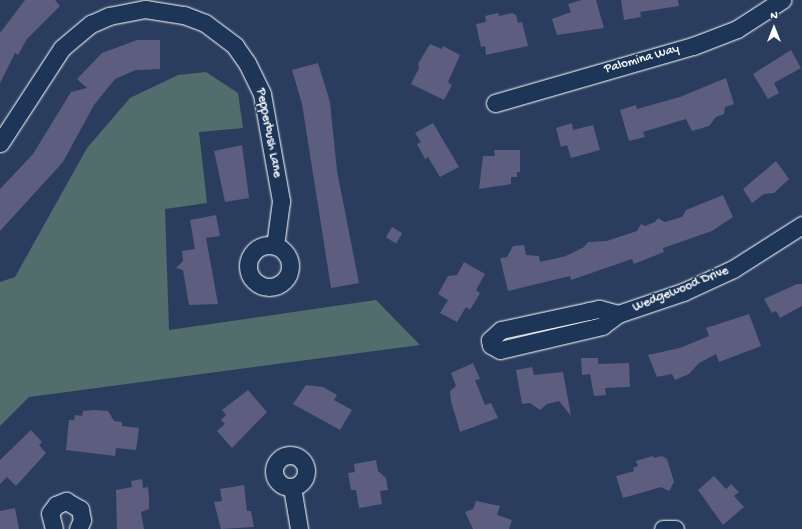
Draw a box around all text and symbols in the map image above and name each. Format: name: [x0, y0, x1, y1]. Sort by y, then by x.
north arrow: [754, 8, 794, 48]
text: N: [770, 10, 778, 22]
street label: Palomina Way: [603, 42, 681, 78]
street label: Pepperbush Lane: [252, 87, 284, 179]
street label: Wedgewood Drive: [631, 264, 731, 316]

